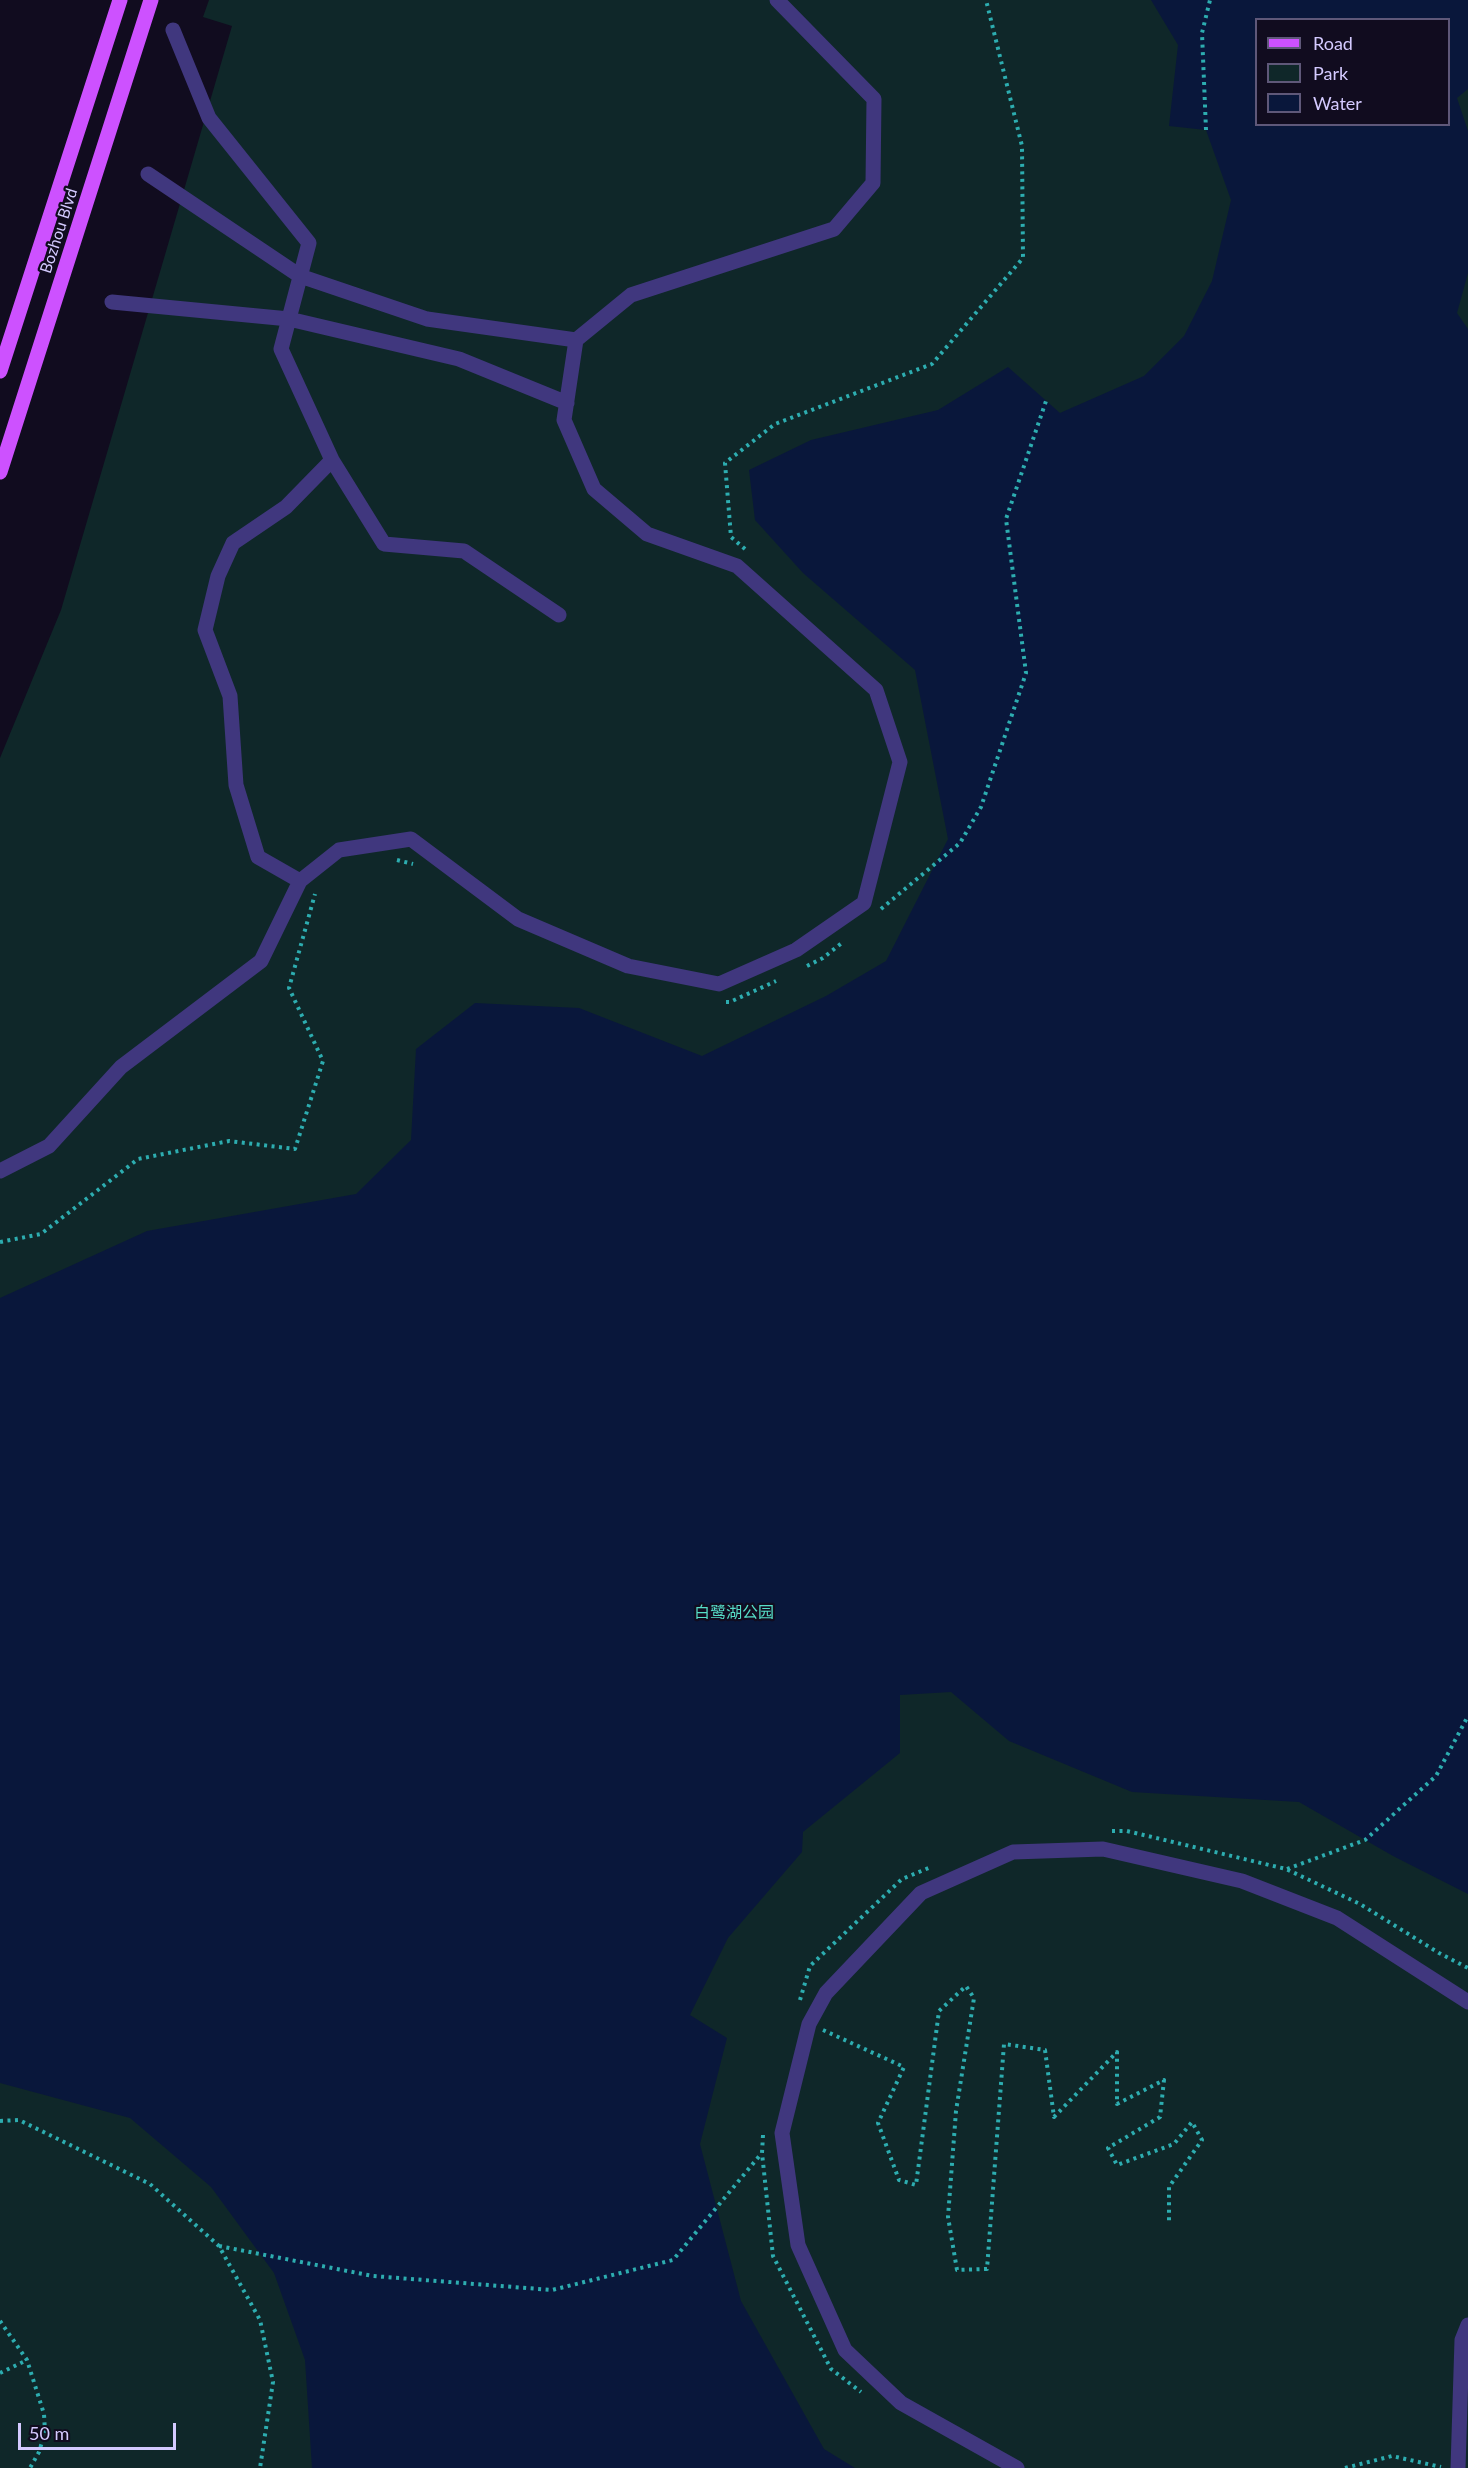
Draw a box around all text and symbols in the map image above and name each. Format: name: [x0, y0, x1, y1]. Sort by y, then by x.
legend: [1255, 18, 1450, 126]
text: Road: [1313, 32, 1353, 54]
text: Park: [1313, 62, 1348, 84]
text: Water: [1313, 92, 1362, 114]
street label: Bozhou Blvd: [36, 186, 82, 276]
park label: 白鹭湖公园: [694, 1603, 774, 1623]
scale bar: [21, 2411, 178, 2449]
text: 50 m: [29, 2422, 69, 2444]

